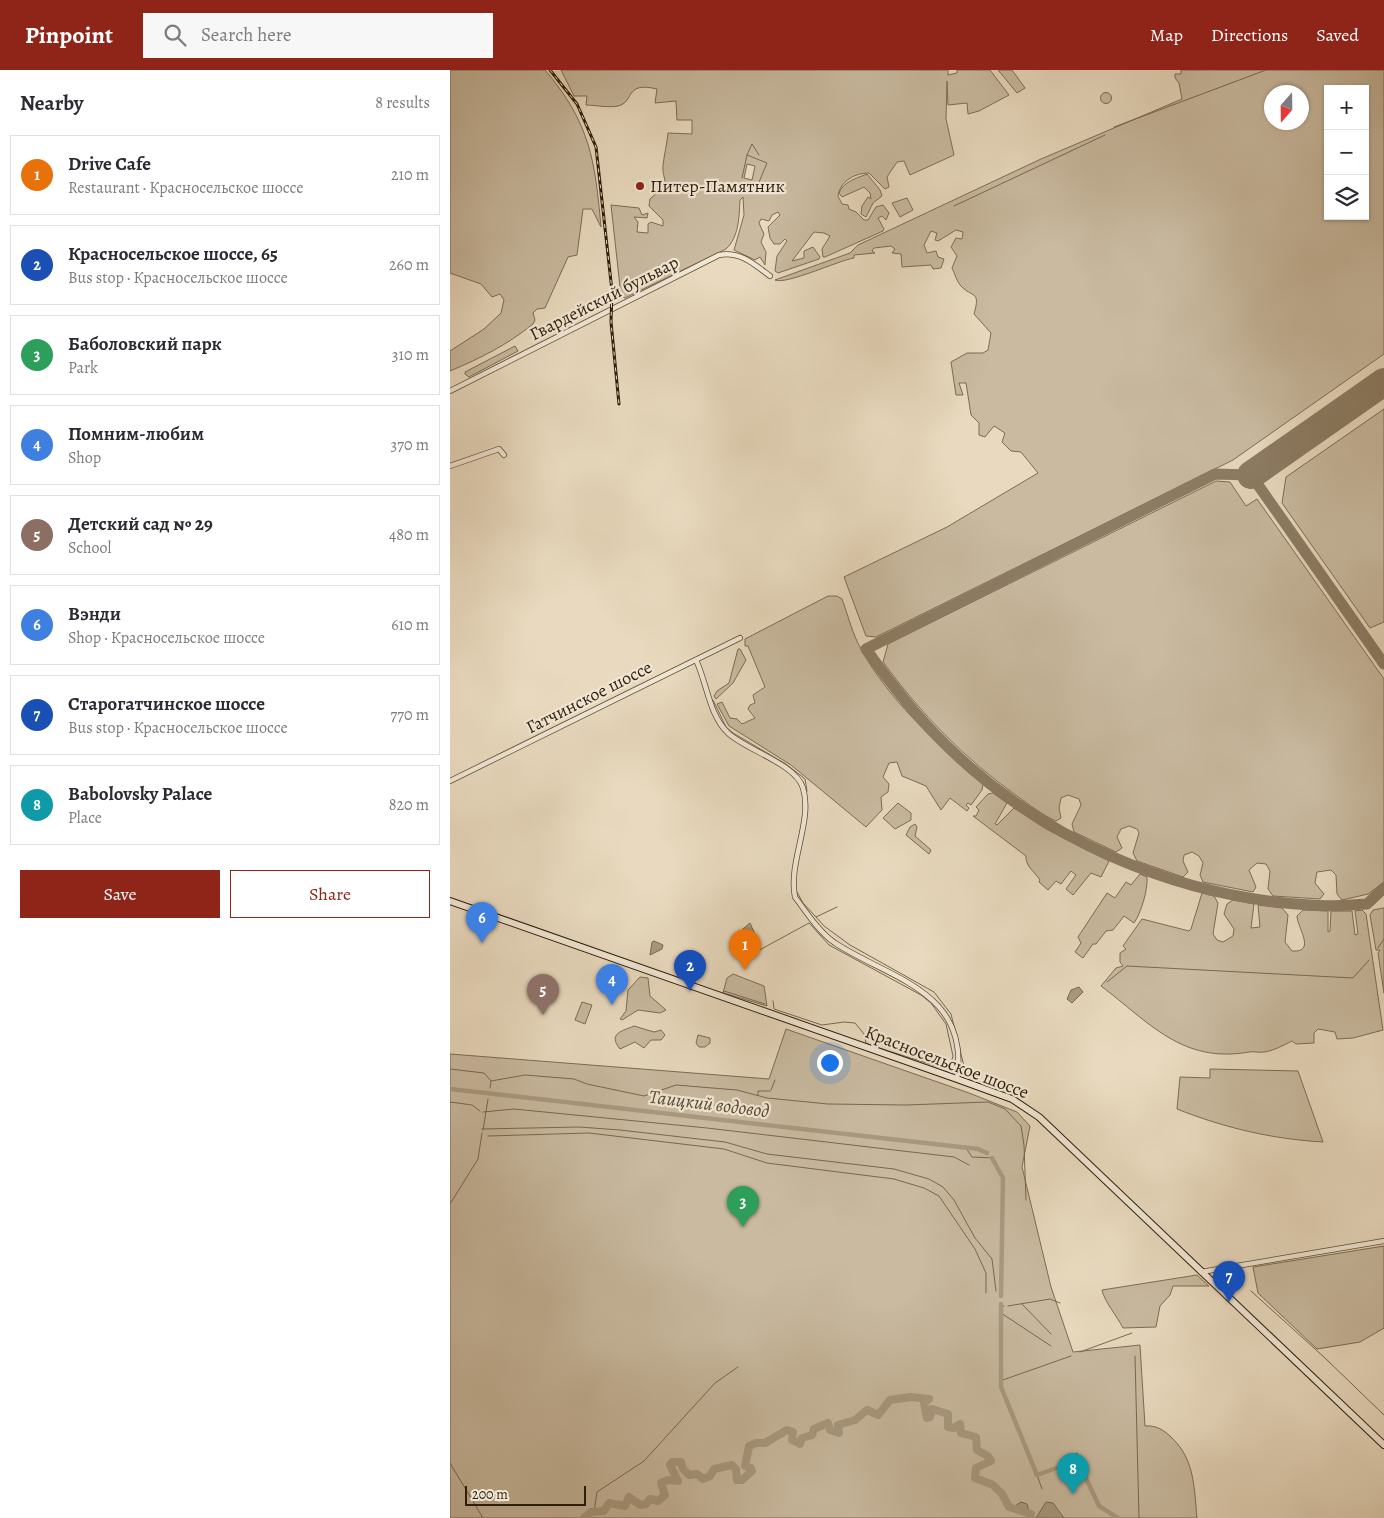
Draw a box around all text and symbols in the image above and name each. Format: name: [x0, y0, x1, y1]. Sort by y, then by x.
search box: [143, 13, 493, 58]
text: Pinpoint: [25, 19, 113, 51]
icon: search: [161, 21, 189, 49]
text: Search here: [201, 22, 291, 48]
text: Map: [1150, 23, 1183, 47]
text: Directions: [1211, 23, 1288, 47]
text: Saved: [1316, 23, 1359, 47]
north arrow: [1264, 85, 1309, 130]
map controls: [1324, 85, 1369, 220]
button: +: [1324, 85, 1369, 130]
text: Nearby: [20, 89, 83, 117]
text: 8 results: [375, 92, 430, 114]
button: −: [1324, 130, 1369, 175]
text: Drive Cafe: [68, 151, 151, 177]
text: 1: [34, 164, 40, 186]
text: 210 m: [391, 164, 429, 186]
place label: Питер-Памятник: [650, 174, 785, 198]
button: layers: [1324, 175, 1369, 220]
text: Restaurant · Красносельское шоссе: [68, 177, 304, 199]
marker: Питер-Памятник: [634, 180, 646, 192]
text: Красносельское шоссе, 65: [68, 241, 278, 267]
street label: Гвардейский бульвар: [525, 250, 683, 346]
text: 2: [33, 254, 41, 276]
text: 260 m: [389, 254, 429, 276]
text: Bus stop · Красносельское шоссе: [68, 267, 288, 289]
text: Баболовский парк: [68, 331, 222, 357]
text: 3: [34, 344, 40, 366]
text: 310 m: [392, 344, 429, 366]
text: Park: [68, 357, 98, 379]
text: Помним-любим: [68, 421, 204, 447]
text: 4: [33, 434, 41, 456]
text: 370 m: [391, 434, 429, 456]
text: Shop: [68, 447, 101, 469]
text: Детский сад № 29: [68, 511, 213, 537]
text: 5: [34, 524, 40, 546]
text: 480 m: [389, 524, 429, 546]
text: School: [68, 537, 111, 559]
text: Вэнди: [68, 601, 121, 627]
text: 6: [33, 614, 41, 636]
text: 610 m: [391, 614, 429, 636]
text: Shop · Красносельское шоссе: [68, 627, 265, 649]
street label: Гатчинское шоссе: [522, 655, 656, 739]
text: Старогатчинское шоссе: [68, 691, 265, 717]
text: 7: [34, 704, 40, 726]
text: 770 m: [391, 704, 429, 726]
text: Bus stop · Красносельское шоссе: [68, 717, 288, 739]
text: Babolovsky Palace: [68, 781, 212, 807]
text: 8: [33, 794, 41, 816]
text: 820 m: [389, 794, 429, 816]
text: Place: [68, 807, 102, 829]
button: Save: [20, 870, 220, 918]
button: Share: [230, 870, 430, 918]
pin: 6: [466, 902, 498, 943]
pin: 1: [729, 929, 761, 970]
pin: 2: [674, 950, 706, 991]
pin: 4: [596, 964, 628, 1005]
pin: 5: [527, 974, 559, 1015]
street label: Красносельское шоссе: [862, 1020, 1032, 1104]
your location: [817, 1050, 843, 1076]
water label: Таицкий водовод: [647, 1084, 771, 1124]
pin: 3: [727, 1186, 759, 1227]
pin: 7: [1213, 1261, 1245, 1302]
pin: 8: [1057, 1453, 1089, 1494]
scale bar: [465, 1483, 586, 1506]
text: 200 m: [472, 1485, 508, 1504]

